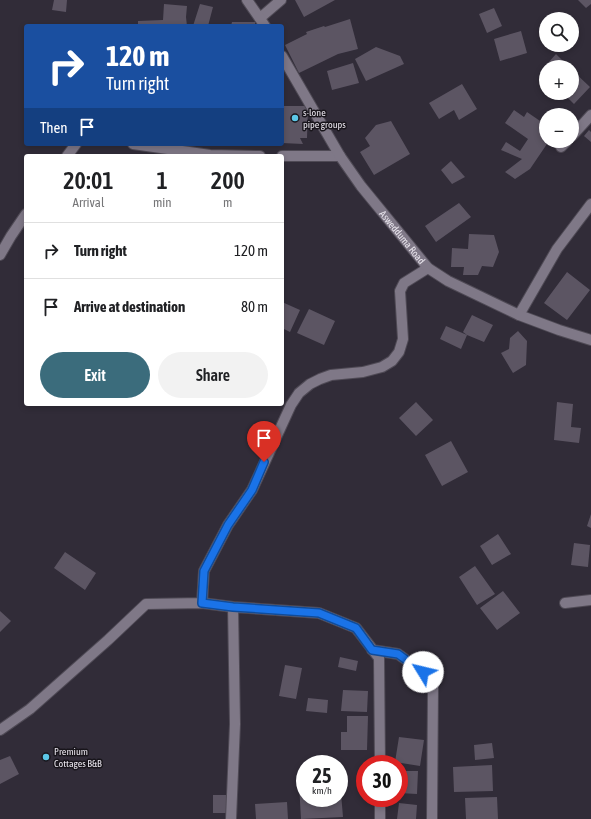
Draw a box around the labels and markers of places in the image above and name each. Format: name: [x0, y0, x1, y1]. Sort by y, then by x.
place label: s-lone pipe groups: [303, 107, 346, 130]
marker: s-lone pipe groups: [290, 113, 300, 123]
pin: [247, 421, 281, 462]
place label: Premium Cottages B&B: [54, 746, 102, 769]
marker: Premium Cottages B&B: [41, 752, 51, 762]

